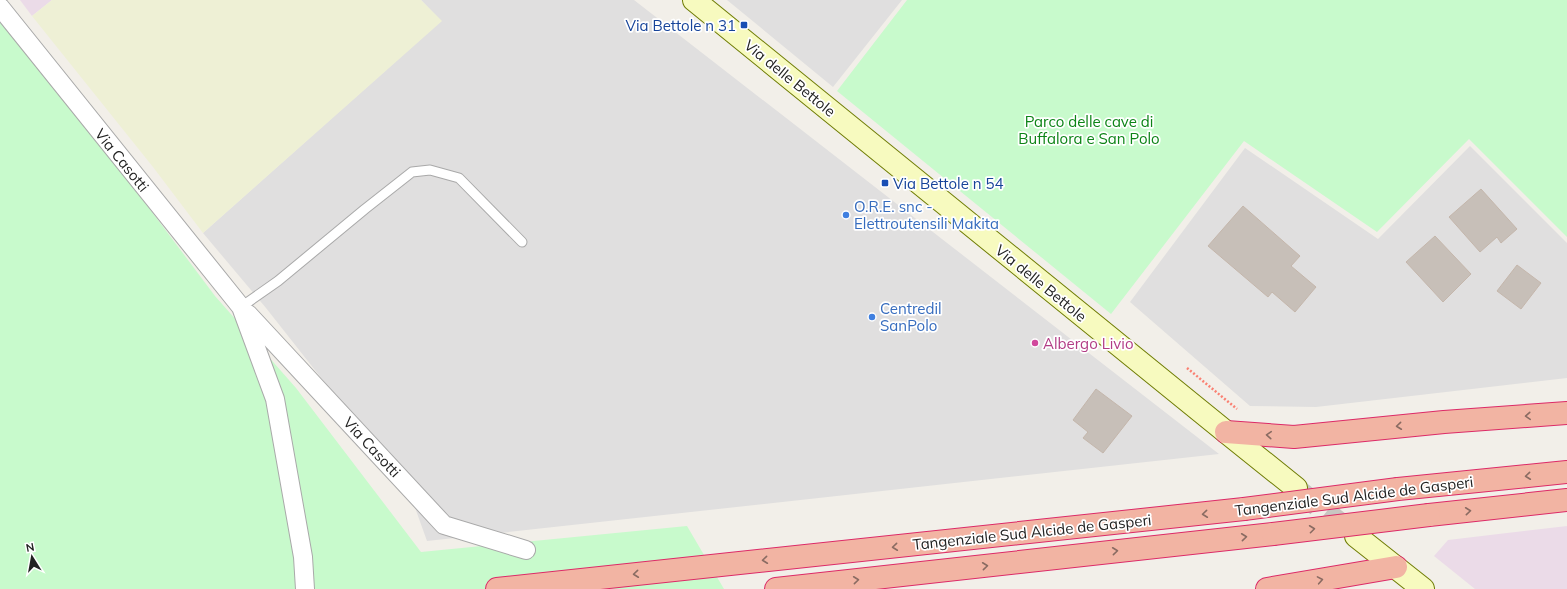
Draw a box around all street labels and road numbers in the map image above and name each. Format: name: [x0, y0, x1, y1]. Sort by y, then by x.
street label: Via delle Bettole: [740, 35, 840, 121]
street label: Via Casotti: [91, 125, 153, 195]
street label: Via delle Bettole: [991, 240, 1091, 326]
street label: Via Casotti: [339, 413, 405, 481]
street label: Tangenziale Sud Alcide de Gasperi: [1234, 472, 1474, 520]
street label: Tangenziale Sud Alcide de Gasperi: [912, 510, 1152, 554]

